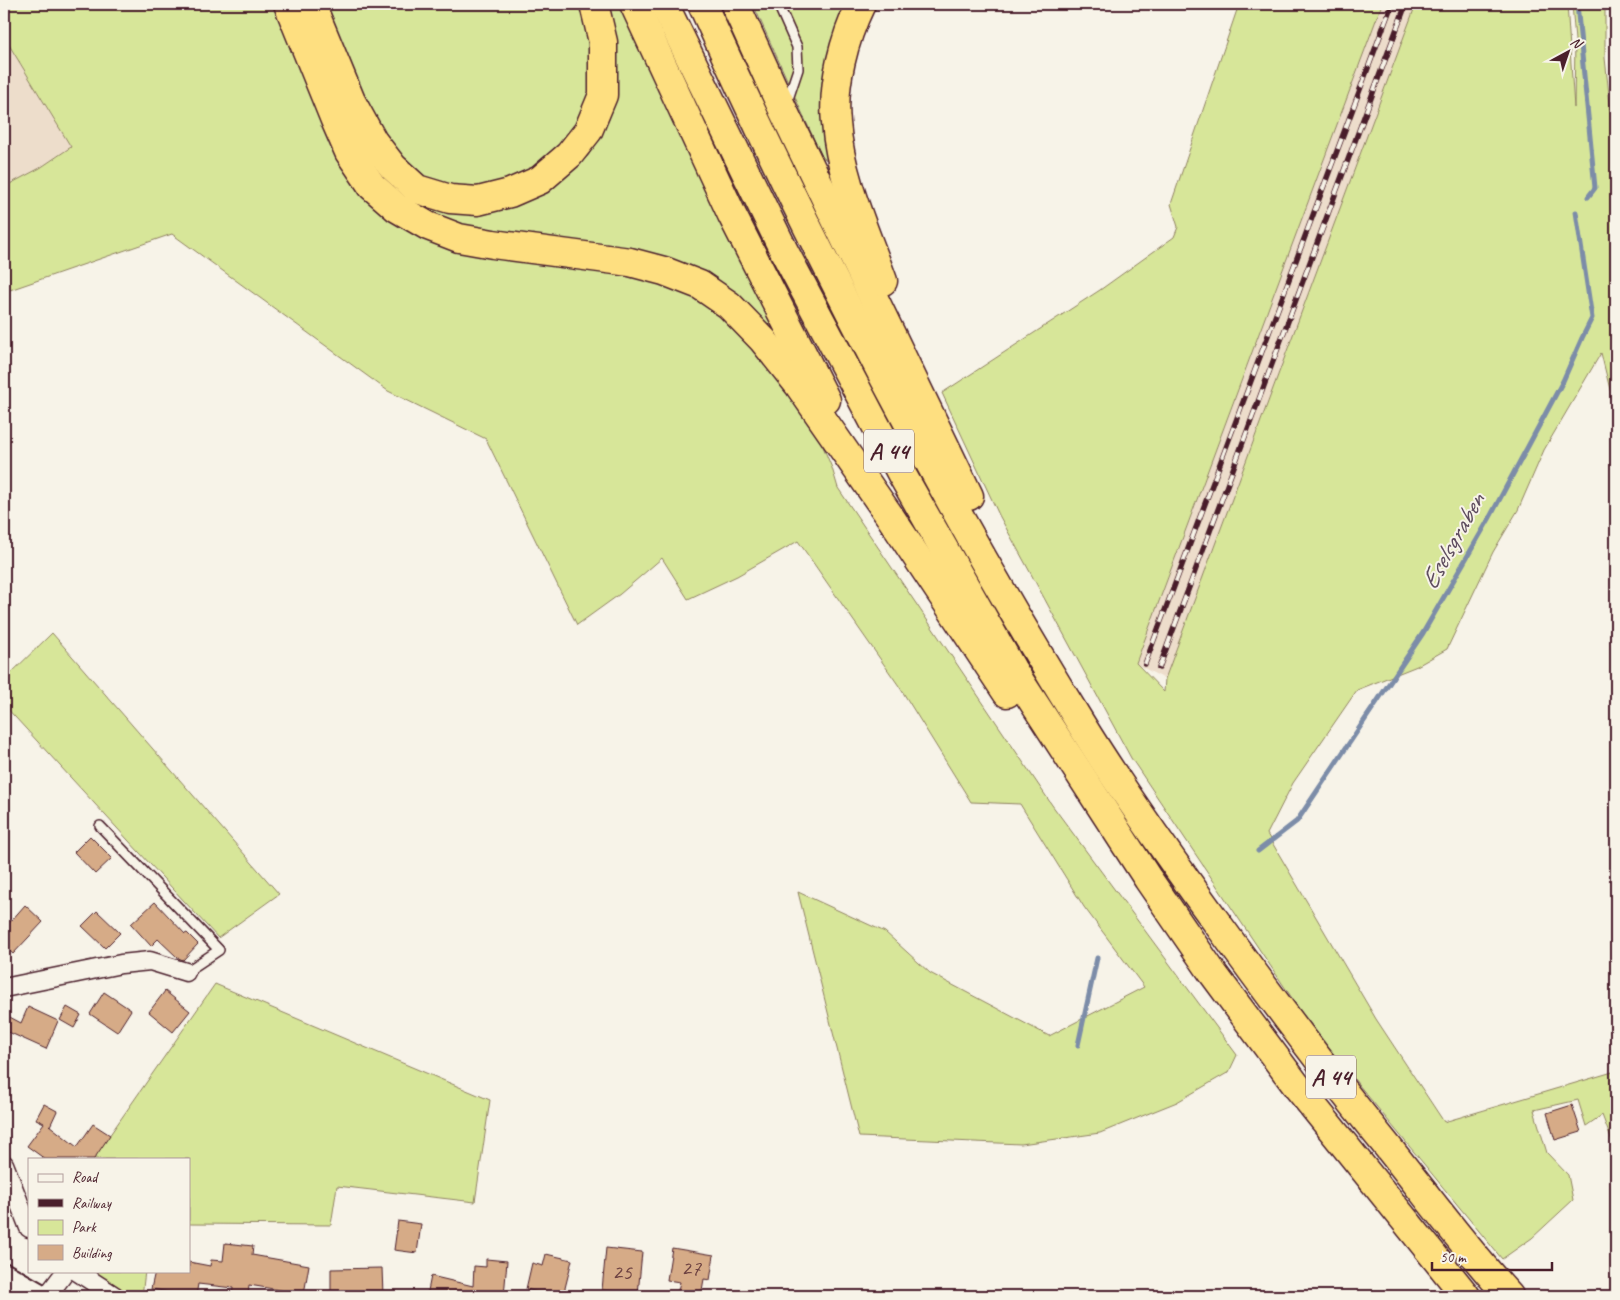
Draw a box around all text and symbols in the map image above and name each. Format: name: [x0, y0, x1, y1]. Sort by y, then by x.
north arrow: [1542, 28, 1592, 78]
text: N: [1567, 33, 1587, 53]
road number: A 44: [864, 430, 914, 472]
water label: Eselsgraben: [1413, 485, 1493, 595]
road number: A 44: [1306, 1056, 1356, 1098]
legend: [28, 1158, 190, 1272]
text: Road: [72, 1168, 99, 1187]
text: Railway: [72, 1194, 113, 1213]
text: Park: [72, 1218, 97, 1237]
scale bar: [1432, 1240, 1552, 1272]
text: Building: [72, 1244, 112, 1263]
text: 50 m: [1440, 1248, 1467, 1267]
house number: 27: [681, 1254, 702, 1282]
house number: 25: [612, 1258, 633, 1286]

